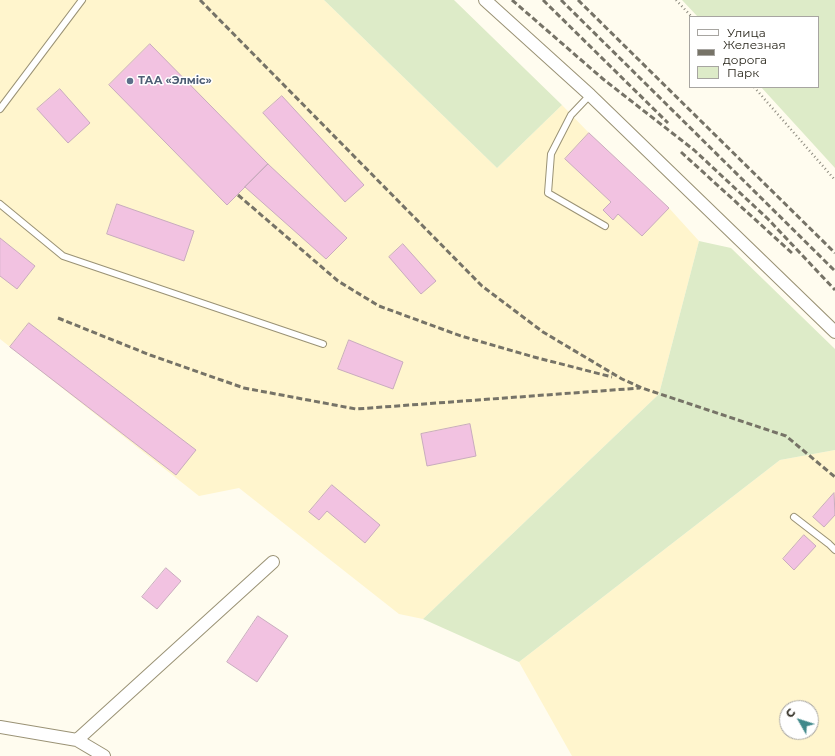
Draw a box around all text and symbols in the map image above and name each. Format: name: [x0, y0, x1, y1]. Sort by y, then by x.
legend: [689, 16, 819, 88]
text: Улица: [727, 25, 766, 40]
text: Железная дорога: [723, 37, 786, 67]
text: Парк: [727, 65, 759, 80]
place label: ТАА «Элміс»: [138, 74, 212, 88]
marker: ТАА «Элміс»: [125, 76, 135, 86]
north arrow: [779, 700, 819, 740]
text: С: [782, 706, 798, 721]

